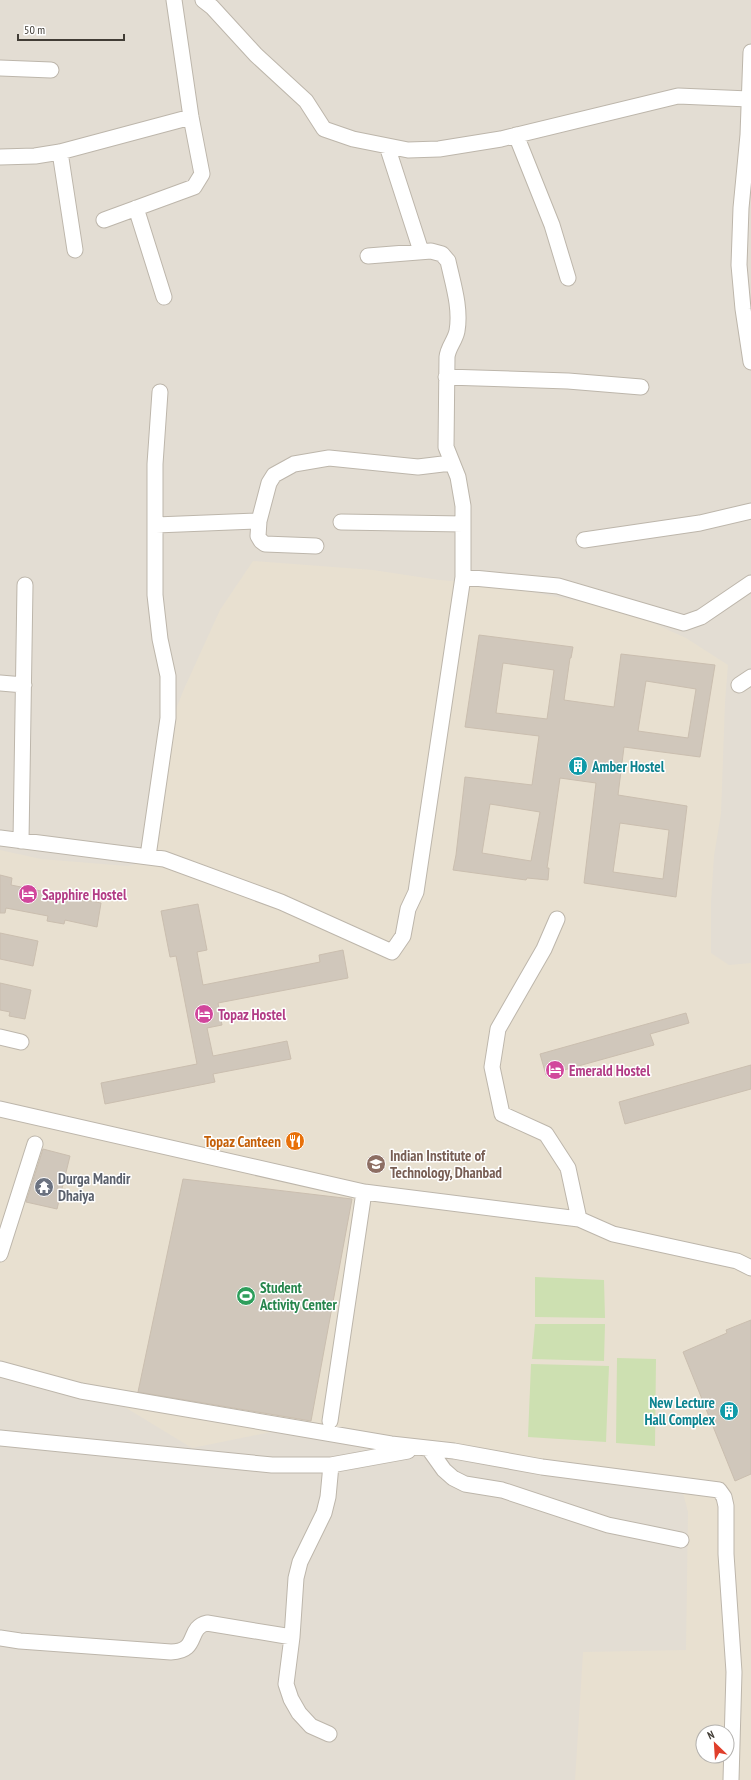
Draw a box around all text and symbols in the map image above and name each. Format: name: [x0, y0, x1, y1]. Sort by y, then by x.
scale bar: [18, 16, 124, 42]
text: 50 m: [24, 22, 45, 37]
building icon: Amber Hostel: [567, 755, 589, 777]
place label: Amber Hostel: [591, 757, 665, 776]
hotel icon: Sapphire Hostel: [17, 883, 39, 905]
place label: Sapphire Hostel: [42, 885, 127, 904]
hotel icon: Topaz Hostel: [193, 1003, 215, 1025]
place label: Topaz Hostel: [218, 1005, 286, 1024]
hotel icon: Emerald Hostel: [544, 1059, 566, 1081]
place label: Emerald Hostel: [569, 1061, 651, 1080]
restaurant icon: Topaz Canteen: [284, 1130, 306, 1152]
place label: Topaz Canteen: [204, 1132, 281, 1151]
place label: Indian Institute of Technology, Dhanbad: [390, 1146, 502, 1182]
school or university icon: Indian Institute of Technology, Dhanbad: [365, 1153, 387, 1175]
place label: Durga Mandir Dhaiya: [58, 1169, 131, 1205]
temple icon: Durga Mandir Dhaiya: [33, 1176, 55, 1198]
place label: Student Activity Center: [259, 1278, 337, 1314]
sports icon: Student Activity Center: [235, 1285, 257, 1307]
place label: New Lecture Hall Complex: [644, 1393, 715, 1429]
building icon: New Lecture Hall Complex: [718, 1400, 740, 1422]
north arrow: [695, 1724, 735, 1764]
text: N: [705, 1727, 716, 1743]

